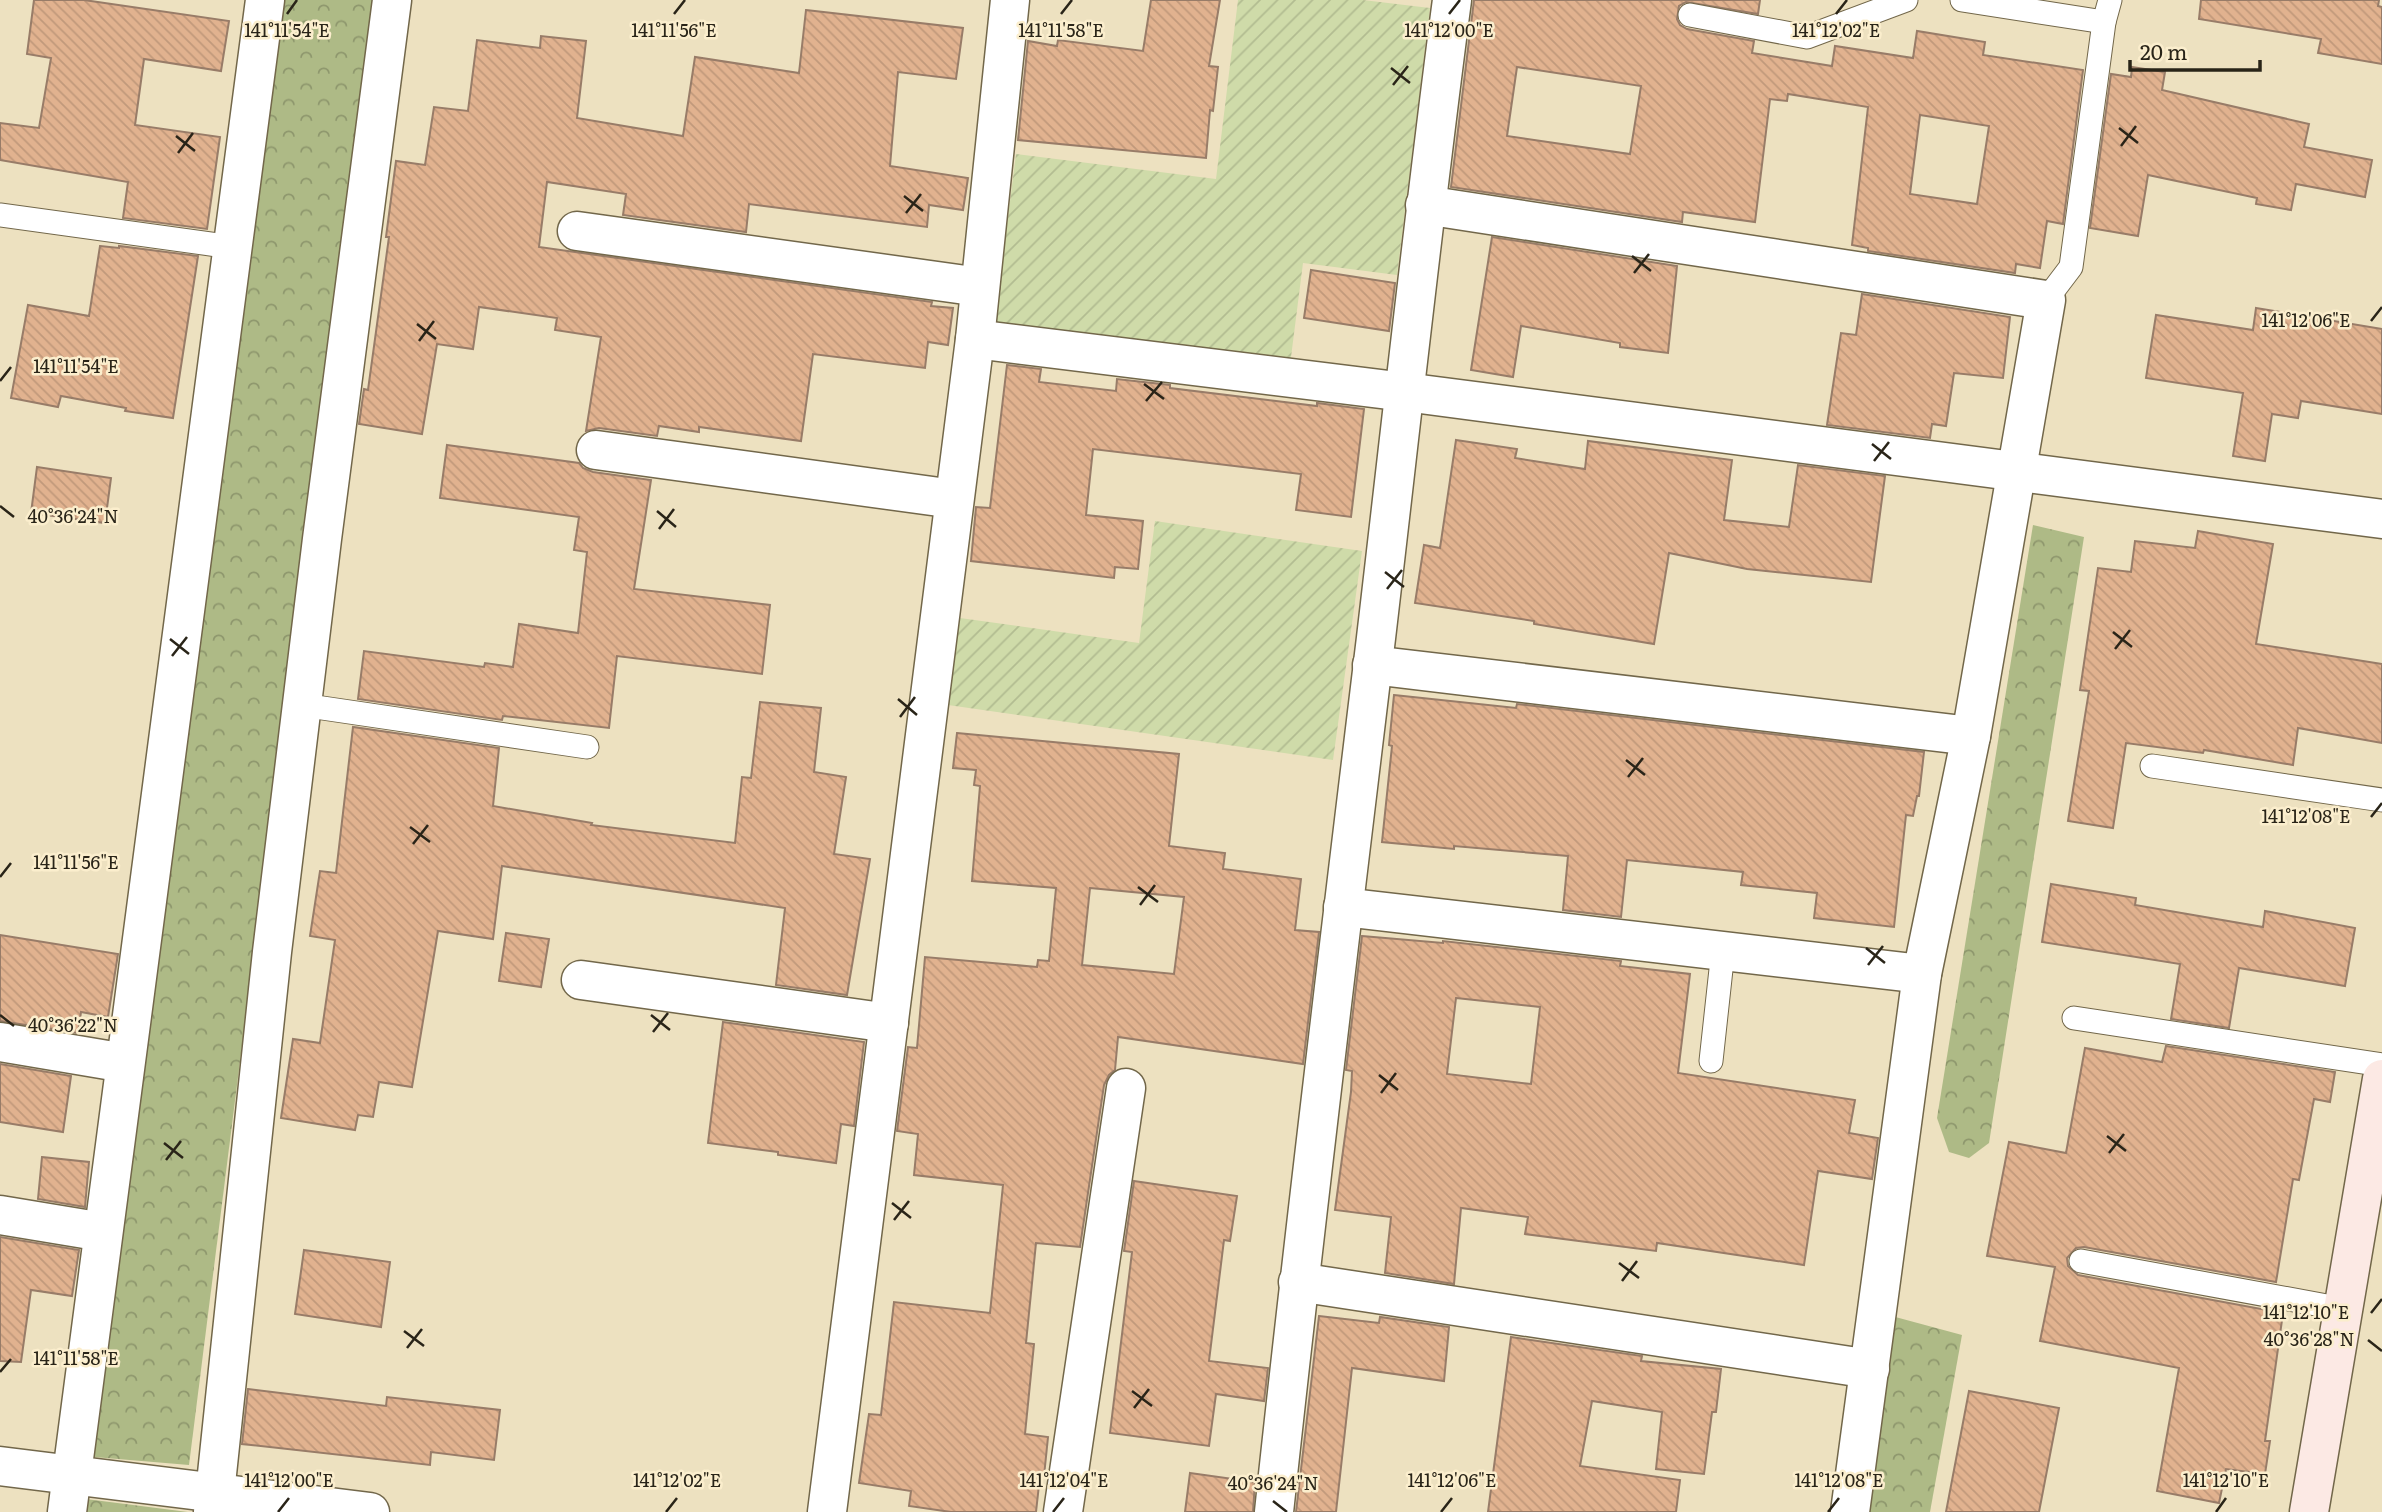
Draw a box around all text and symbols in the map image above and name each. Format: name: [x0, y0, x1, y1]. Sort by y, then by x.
text: 141°11'54"E: [244, 16, 330, 43]
text: 141°11'56"E: [631, 16, 717, 43]
text: 141°11'58"E: [1018, 16, 1104, 43]
text: 141°12'00"E: [1404, 16, 1494, 43]
text: 141°12'02"E: [1792, 16, 1880, 43]
scale bar: [2130, 28, 2260, 72]
text: 20 m: [2140, 35, 2187, 66]
text: 141°12'06"E: [2262, 306, 2350, 333]
text: 141°11'54"E: [33, 352, 119, 379]
text: 40°36'24"N: [28, 502, 118, 529]
text: 141°12'08"E: [2261, 802, 2351, 829]
text: 141°11'56"E: [33, 848, 119, 875]
text: 40°36'22"N: [28, 1011, 118, 1038]
text: 141°12'10"E: [2263, 1298, 2349, 1325]
text: 40°36'28"N: [2264, 1325, 2354, 1352]
text: 141°11'58"E: [33, 1344, 119, 1371]
text: 141°12'00"E: [244, 1466, 334, 1493]
text: 141°12'02"E: [633, 1466, 721, 1493]
text: 141°12'04"E: [1019, 1466, 1109, 1493]
text: 141°12'06"E: [1408, 1466, 1496, 1493]
text: 141°12'08"E: [1794, 1466, 1884, 1493]
text: 141°12'10"E: [2183, 1466, 2269, 1493]
text: 40°36'24"N: [1228, 1469, 1318, 1496]

